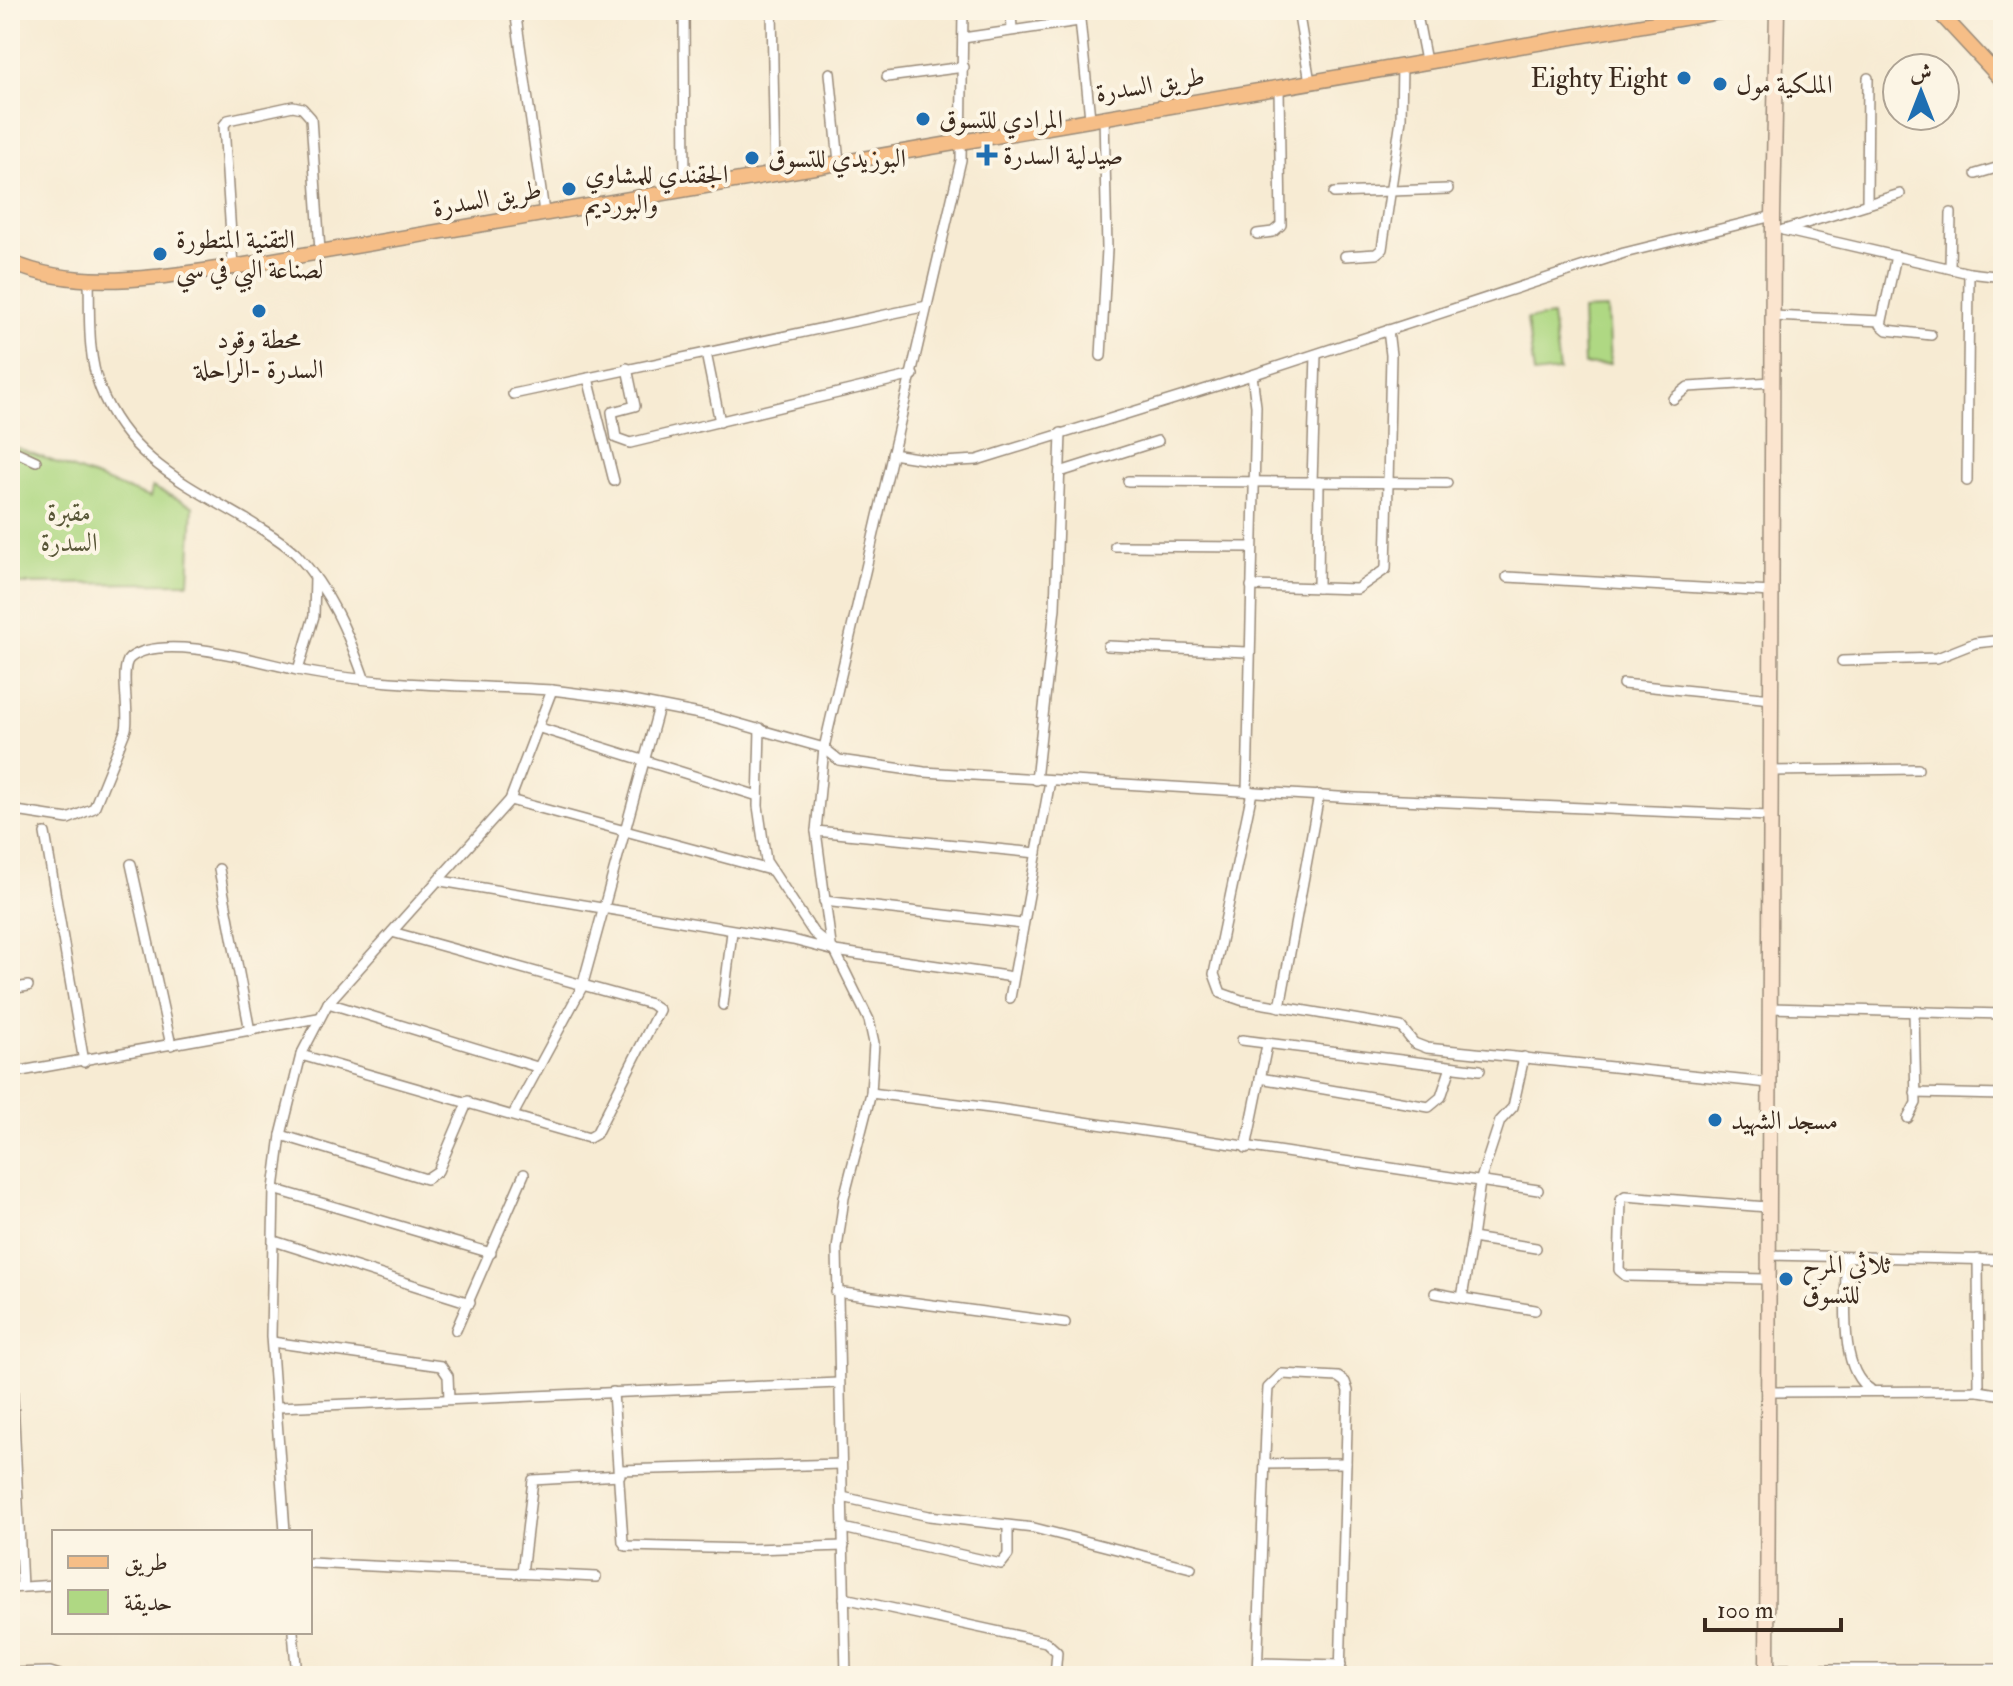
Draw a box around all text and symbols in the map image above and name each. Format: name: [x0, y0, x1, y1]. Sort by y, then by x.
north arrow: [1881, 52, 1961, 132]
text: ش: [1910, 59, 1932, 87]
street label: طريق السدرة: [1093, 61, 1207, 109]
place label: Eighty Eight: [1530, 63, 1668, 95]
marker: Eighty Eight: [1675, 69, 1693, 87]
place label: الملكية مول: [1736, 69, 1833, 101]
marker: الملكية مول: [1711, 75, 1729, 93]
place label: المرادي للتسوق: [939, 104, 1063, 140]
marker: المرادي للتسوق: [914, 110, 932, 128]
place label: صيدلية السدرة: [1003, 140, 1123, 172]
place label: البوزيدي للتسوق: [768, 143, 906, 179]
marker: صيدلية السدرة: [978, 146, 996, 164]
marker: البوزيدي للتسوق: [743, 149, 761, 167]
place label: الجقندي للمشاوي والبورديم: [585, 159, 728, 227]
street label: طريق السدرة: [430, 174, 544, 224]
marker: الجقندي للمشاوي والبورديم: [560, 180, 578, 198]
place label: التقنية المتطورة لصناعة البي في سي: [176, 224, 324, 293]
marker: التقنية المتطورة لصناعة البي في سي: [151, 245, 169, 263]
marker: محطة وقود السدرة -الراحلة: [250, 302, 268, 320]
place label: محطة وقود السدرة -الراحلة: [192, 324, 324, 386]
park label: مقبرة السدرة: [40, 497, 98, 559]
place label: مسجد الشهيد: [1731, 1105, 1838, 1137]
marker: مسجد الشهيد: [1706, 1111, 1724, 1129]
place label: ثلاثي المرح للتسوق: [1802, 1249, 1891, 1311]
marker: ثلاثي المرح للتسوق: [1777, 1270, 1795, 1288]
legend: [52, 1530, 312, 1634]
text: طريق: [124, 1547, 168, 1578]
scale bar: [1705, 1582, 1841, 1632]
text: حديقة: [124, 1587, 173, 1618]
text: 100 m: [1717, 1595, 1774, 1626]

